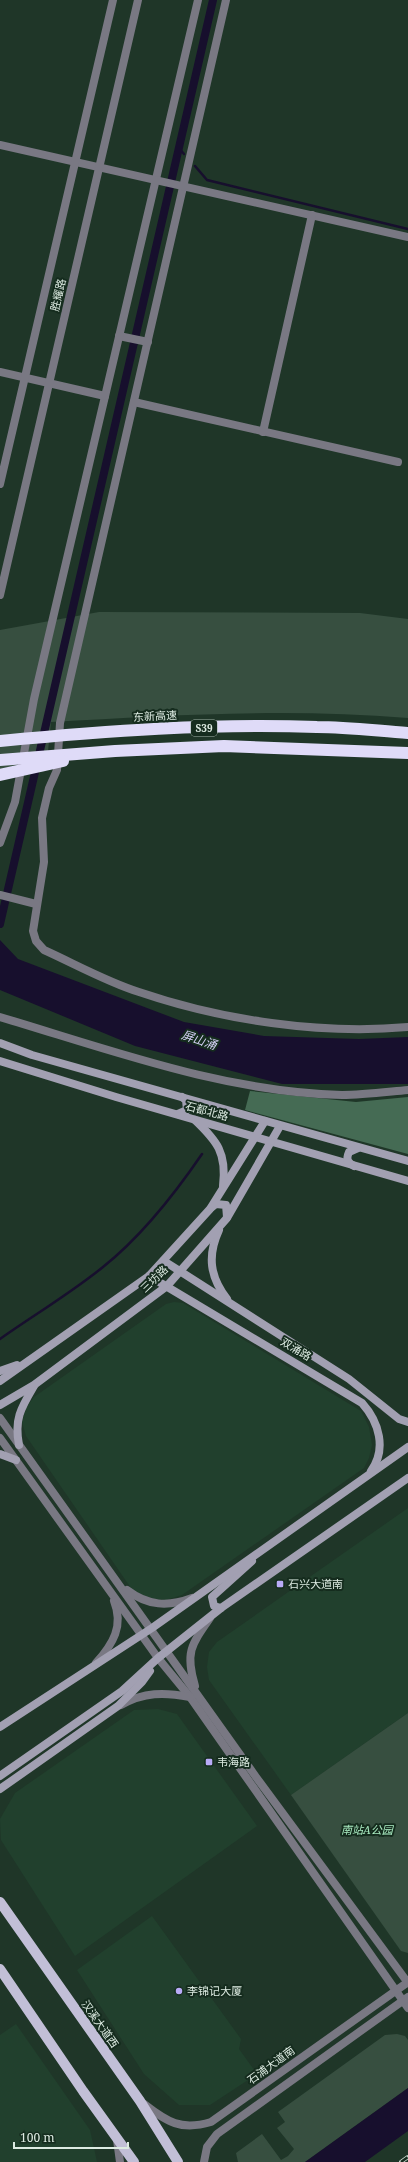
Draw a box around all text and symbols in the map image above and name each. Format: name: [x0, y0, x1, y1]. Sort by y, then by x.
street label: 胜耀路: [46, 277, 69, 313]
street label: 东新高速: [133, 707, 177, 724]
road number: S39: [191, 720, 217, 736]
water label: 屏山涌: [179, 1026, 221, 1054]
street label: 石都北路: [184, 1098, 230, 1123]
street label: 三坊路: [137, 1262, 171, 1295]
street label: 双涌路: [278, 1334, 314, 1363]
place label: 石兴大道南: [288, 1576, 343, 1591]
marker: 石兴大道南: [275, 1579, 285, 1589]
place label: 韦海路: [217, 1754, 250, 1769]
marker: 韦海路: [204, 1757, 214, 1767]
park label: 南站A公园: [341, 1822, 395, 1837]
place label: 李锦记大厦: [187, 1983, 242, 1998]
marker: 李锦记大厦: [174, 1986, 184, 1996]
street label: 汉溪大道西: [78, 1997, 122, 2051]
street label: 石浦大道南: [244, 2042, 297, 2087]
scale bar: [14, 2124, 128, 2150]
text: 100 m: [20, 2129, 55, 2146]

